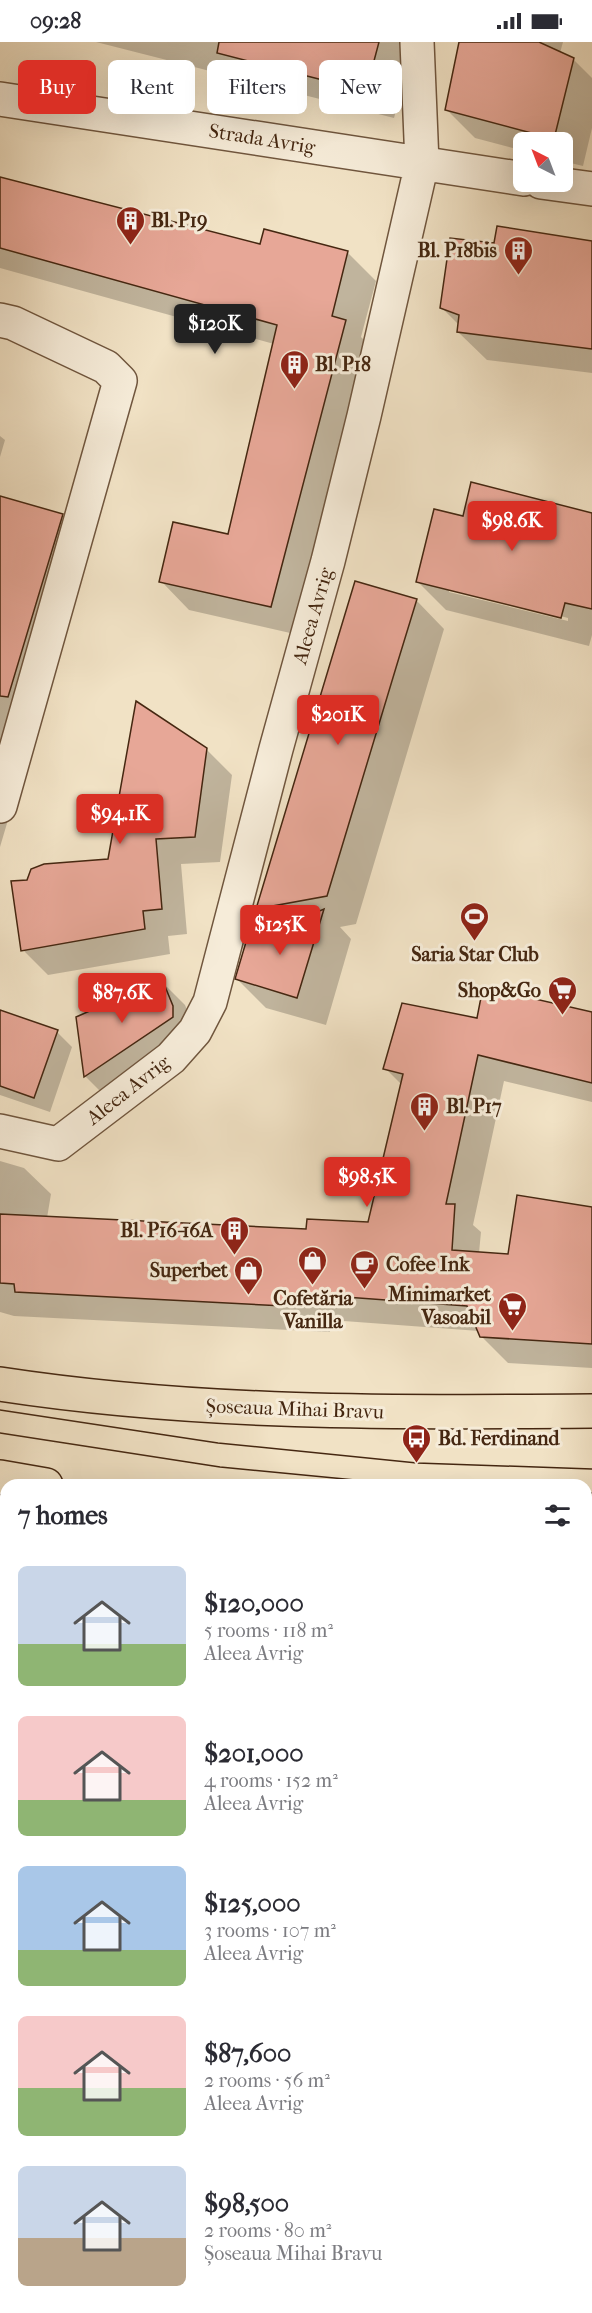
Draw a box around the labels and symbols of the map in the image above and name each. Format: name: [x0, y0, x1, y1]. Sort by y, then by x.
street label: Strada Avrig: [207, 119, 317, 159]
north arrow: [513, 132, 573, 192]
building icon: Bl. P19: [114, 204, 146, 246]
place label: Bl. P19: [151, 209, 207, 232]
building icon: Bl. P18bis: [502, 234, 534, 276]
place label: Bl. P18bis: [417, 239, 498, 262]
pin: $120K: [173, 304, 257, 355]
building icon: Bl. P18: [278, 348, 310, 390]
place label: Bl. P18: [315, 353, 371, 376]
pin: $98.6K: [463, 501, 561, 552]
street label: Aleea Avrig: [288, 565, 338, 668]
pin: $201K: [296, 695, 380, 746]
pin: $94.1K: [71, 794, 169, 845]
sports icon: Saria Star Club: [459, 900, 491, 942]
pin: $125K: [238, 905, 322, 956]
place label: Saria Star Club: [411, 943, 539, 966]
pin: $87.6K: [73, 973, 171, 1024]
supermarket icon: Shop&Go: [546, 974, 578, 1016]
place label: Shop&Go: [458, 979, 541, 1002]
street label: Aleea Avrig: [81, 1050, 174, 1130]
building icon: Bl. P17: [409, 1090, 441, 1132]
place label: Bl. P17: [446, 1095, 502, 1118]
pin: $98.5K: [318, 1157, 416, 1208]
building icon: Bl. P16-16A: [218, 1214, 250, 1256]
place label: Bl. P16-16A: [120, 1219, 214, 1242]
shop icon: Cofetăria Vanilla: [297, 1244, 329, 1286]
cafe icon: Cofee Ink: [349, 1248, 381, 1290]
place label: Cofee Ink: [386, 1253, 470, 1276]
shop icon: Superbet: [233, 1254, 265, 1296]
place label: Superbet: [150, 1259, 229, 1282]
place label: Minimarket Vasoabil: [387, 1283, 492, 1329]
place label: Cofetăria Vanilla: [273, 1287, 354, 1333]
supermarket icon: Minimarket Vasoabil: [496, 1290, 528, 1332]
street label: Șoseaua Mihai Bravu: [205, 1394, 385, 1425]
bus stop icon: Bd. Ferdinand: [401, 1422, 433, 1464]
place label: Bd. Ferdinand: [438, 1427, 560, 1450]

